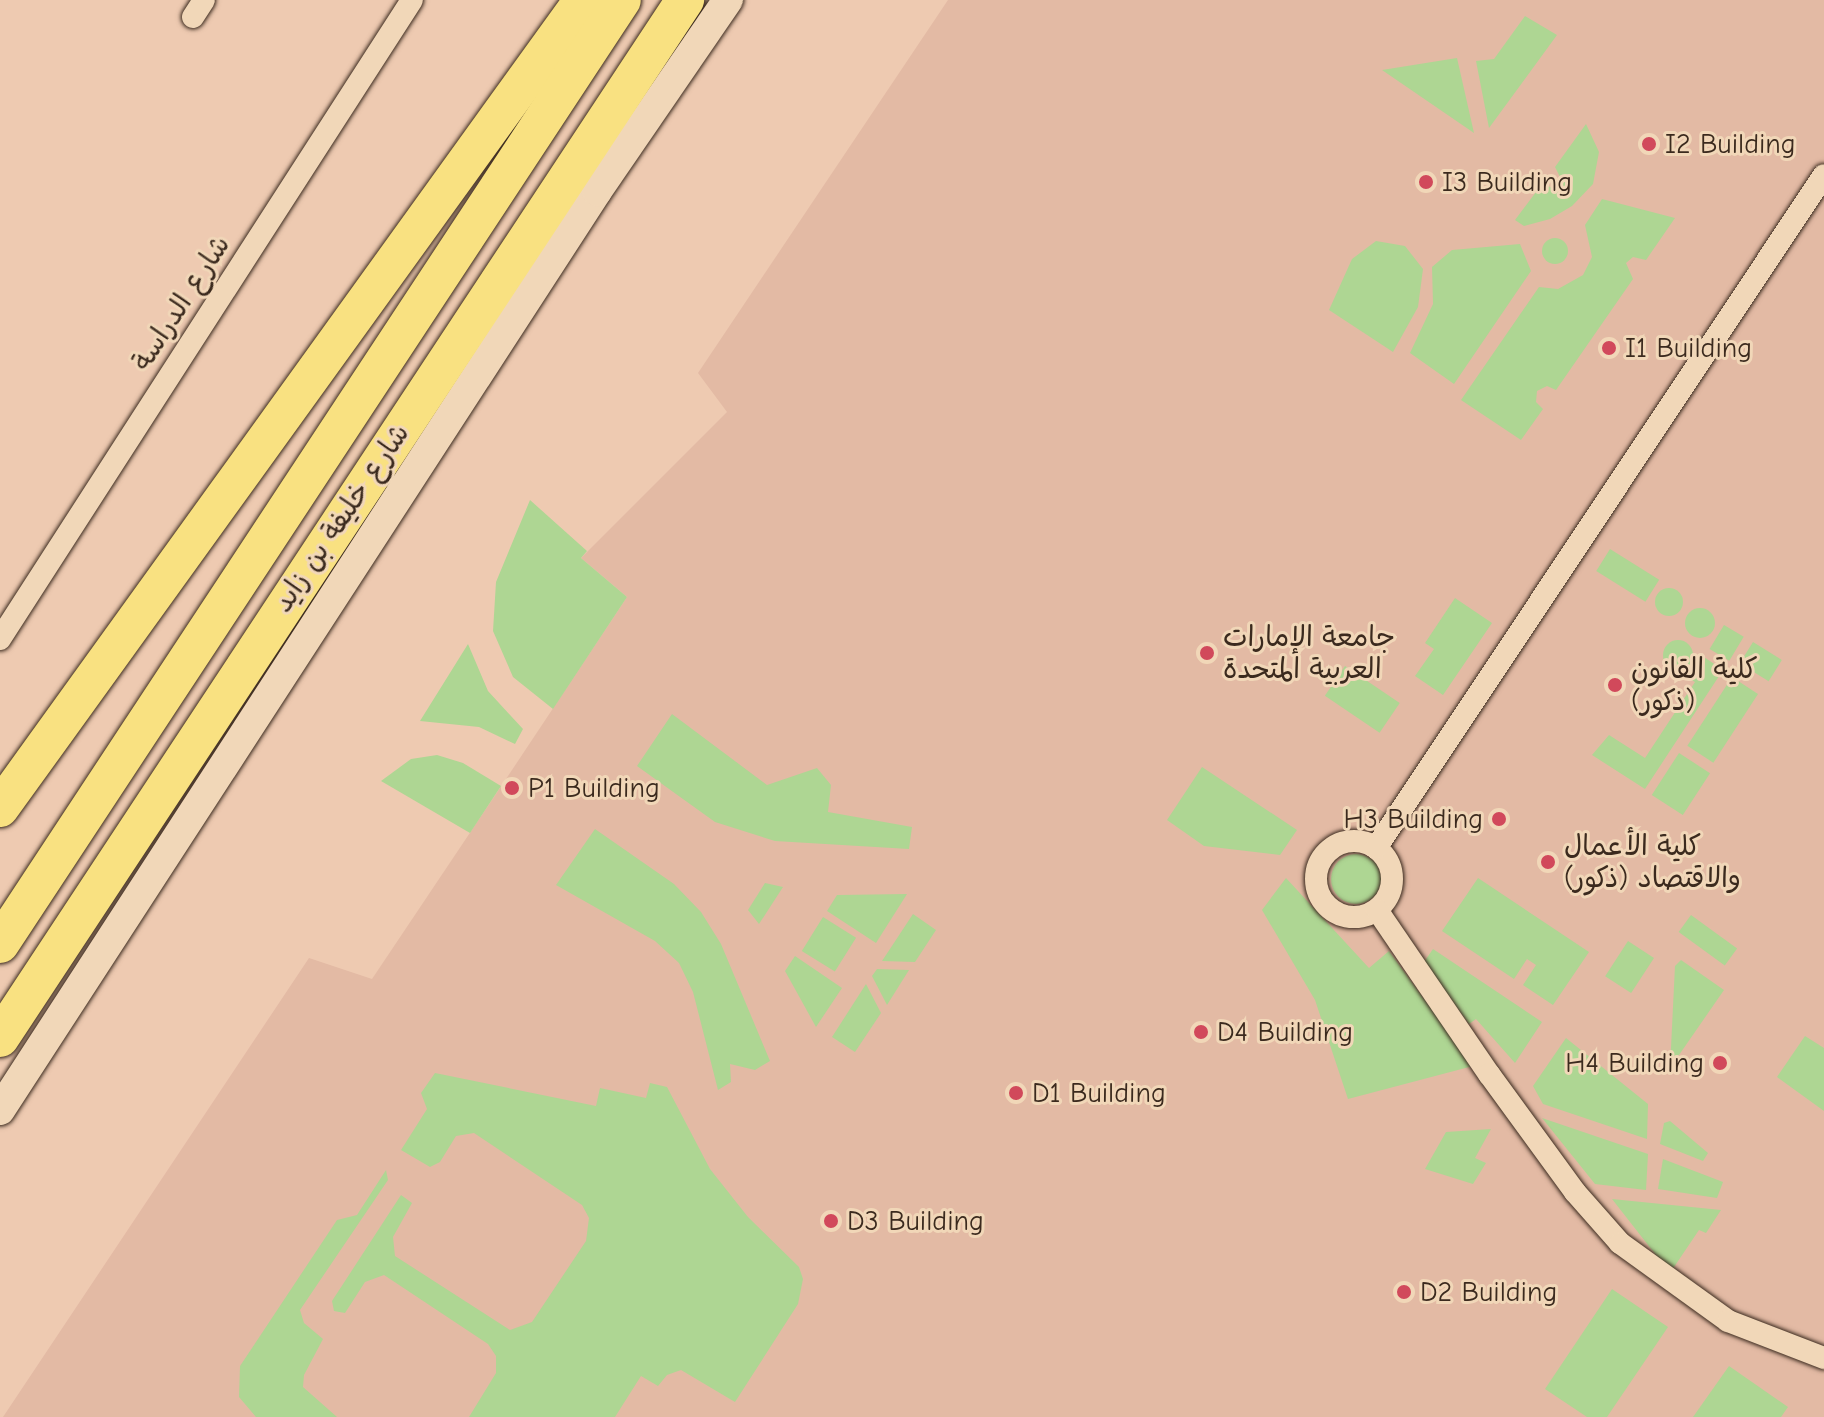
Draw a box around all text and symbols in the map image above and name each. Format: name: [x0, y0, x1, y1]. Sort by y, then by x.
place label: I2 Building: [1665, 127, 1796, 161]
marker: I2 Building: [1640, 135, 1658, 153]
place label: I3 Building: [1442, 165, 1572, 199]
marker: I3 Building: [1417, 173, 1435, 191]
street label: شارع الدراسة: [125, 229, 237, 377]
place label: I1 Building: [1625, 331, 1752, 365]
marker: I1 Building: [1600, 339, 1618, 357]
street label: شارع خليفة بن زايد: [266, 417, 416, 619]
place label: جامعة الإمارات العربية المتحدة: [1223, 620, 1395, 686]
marker: جامعة الإمارات العربية المتحدة: [1198, 644, 1216, 662]
place label: كلية القانون (ذكور): [1631, 652, 1758, 718]
marker: كلية القانون (ذكور): [1606, 676, 1624, 694]
place label: P1 Building: [528, 771, 660, 805]
marker: P1 Building: [503, 779, 521, 797]
place label: H3 Building: [1344, 802, 1483, 836]
marker: H3 Building: [1490, 810, 1508, 828]
place label: كلية الأعمال والاقتصاد (ذكور): [1564, 829, 1741, 895]
marker: كلية الأعمال والاقتصاد (ذكور): [1539, 853, 1557, 871]
place label: D4 Building: [1217, 1015, 1353, 1049]
marker: D4 Building: [1192, 1023, 1210, 1041]
place label: H4 Building: [1565, 1046, 1704, 1080]
marker: H4 Building: [1711, 1054, 1729, 1072]
place label: D1 Building: [1032, 1076, 1166, 1110]
marker: D1 Building: [1007, 1084, 1025, 1102]
place label: D3 Building: [847, 1204, 984, 1238]
marker: D3 Building: [822, 1212, 840, 1230]
place label: D2 Building: [1420, 1275, 1557, 1309]
marker: D2 Building: [1395, 1283, 1413, 1301]

